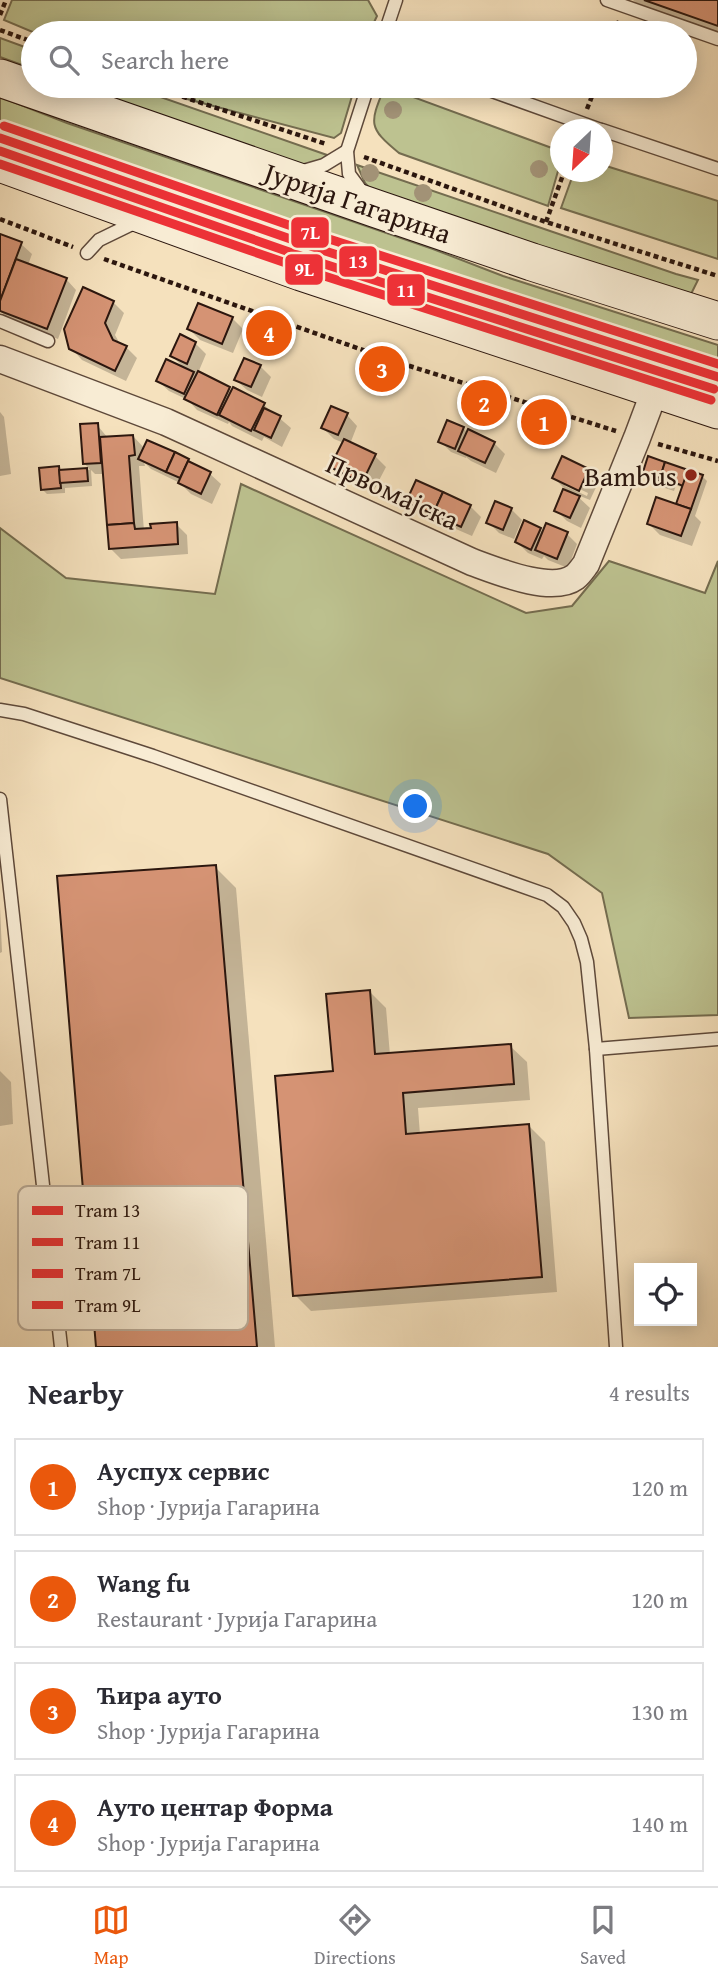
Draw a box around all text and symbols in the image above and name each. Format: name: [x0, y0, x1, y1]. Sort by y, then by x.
search box: [21, 21, 697, 98]
text: Search here: [101, 40, 229, 79]
icon: search: [45, 41, 83, 79]
north arrow: [550, 119, 613, 182]
street label: Јурија Гагарина: [256, 150, 458, 253]
line badge: 7L: [290, 216, 330, 249]
text: 7L: [300, 218, 320, 246]
line badge: 13: [338, 245, 378, 278]
text: 13: [348, 247, 368, 275]
line badge: 9L: [284, 253, 324, 286]
text: 9L: [294, 255, 314, 283]
line badge: 11: [386, 273, 426, 307]
text: 11: [396, 276, 416, 304]
pin: 4: [246, 307, 292, 359]
pin: 3: [359, 343, 405, 395]
pin: 2: [461, 377, 507, 429]
pin: 1: [521, 396, 567, 448]
street label: Првомајска: [320, 442, 467, 540]
place label: Bambus: [584, 455, 677, 496]
marker: Bambus: [683, 467, 699, 483]
your location: [398, 789, 432, 823]
legend: [18, 1186, 248, 1330]
text: Tram 13: [75, 1196, 140, 1224]
text: Tram 11: [75, 1228, 140, 1256]
text: Tram 7L: [75, 1259, 140, 1287]
map controls: [634, 1263, 697, 1326]
button: locate: [634, 1263, 697, 1326]
text: Tram 9L: [75, 1291, 140, 1319]
text: Nearby: [28, 1371, 124, 1415]
text: 4 results: [609, 1376, 690, 1409]
text: Ауспух сервис: [97, 1451, 269, 1490]
text: 1: [47, 1471, 59, 1504]
text: 120 m: [631, 1471, 688, 1504]
text: Shop · Јурија Гагарина: [97, 1490, 320, 1523]
text: Wang fu: [97, 1563, 190, 1602]
text: 2: [47, 1583, 59, 1616]
text: 120 m: [631, 1583, 688, 1616]
text: Restaurant · Јурија Гагарина: [97, 1602, 377, 1635]
text: Ћира ауто: [97, 1675, 222, 1714]
text: 3: [47, 1695, 59, 1728]
text: 130 m: [631, 1695, 688, 1728]
text: Shop · Јурија Гагарина: [97, 1714, 320, 1747]
text: Ауто центар Форма: [97, 1787, 333, 1826]
text: 4: [47, 1807, 59, 1840]
text: 140 m: [631, 1807, 688, 1840]
text: Shop · Јурија Гагарина: [97, 1826, 320, 1859]
tab: Map: [92, 1901, 130, 1971]
tab: Directions: [314, 1901, 396, 1971]
tab: Saved: [580, 1901, 626, 1971]

